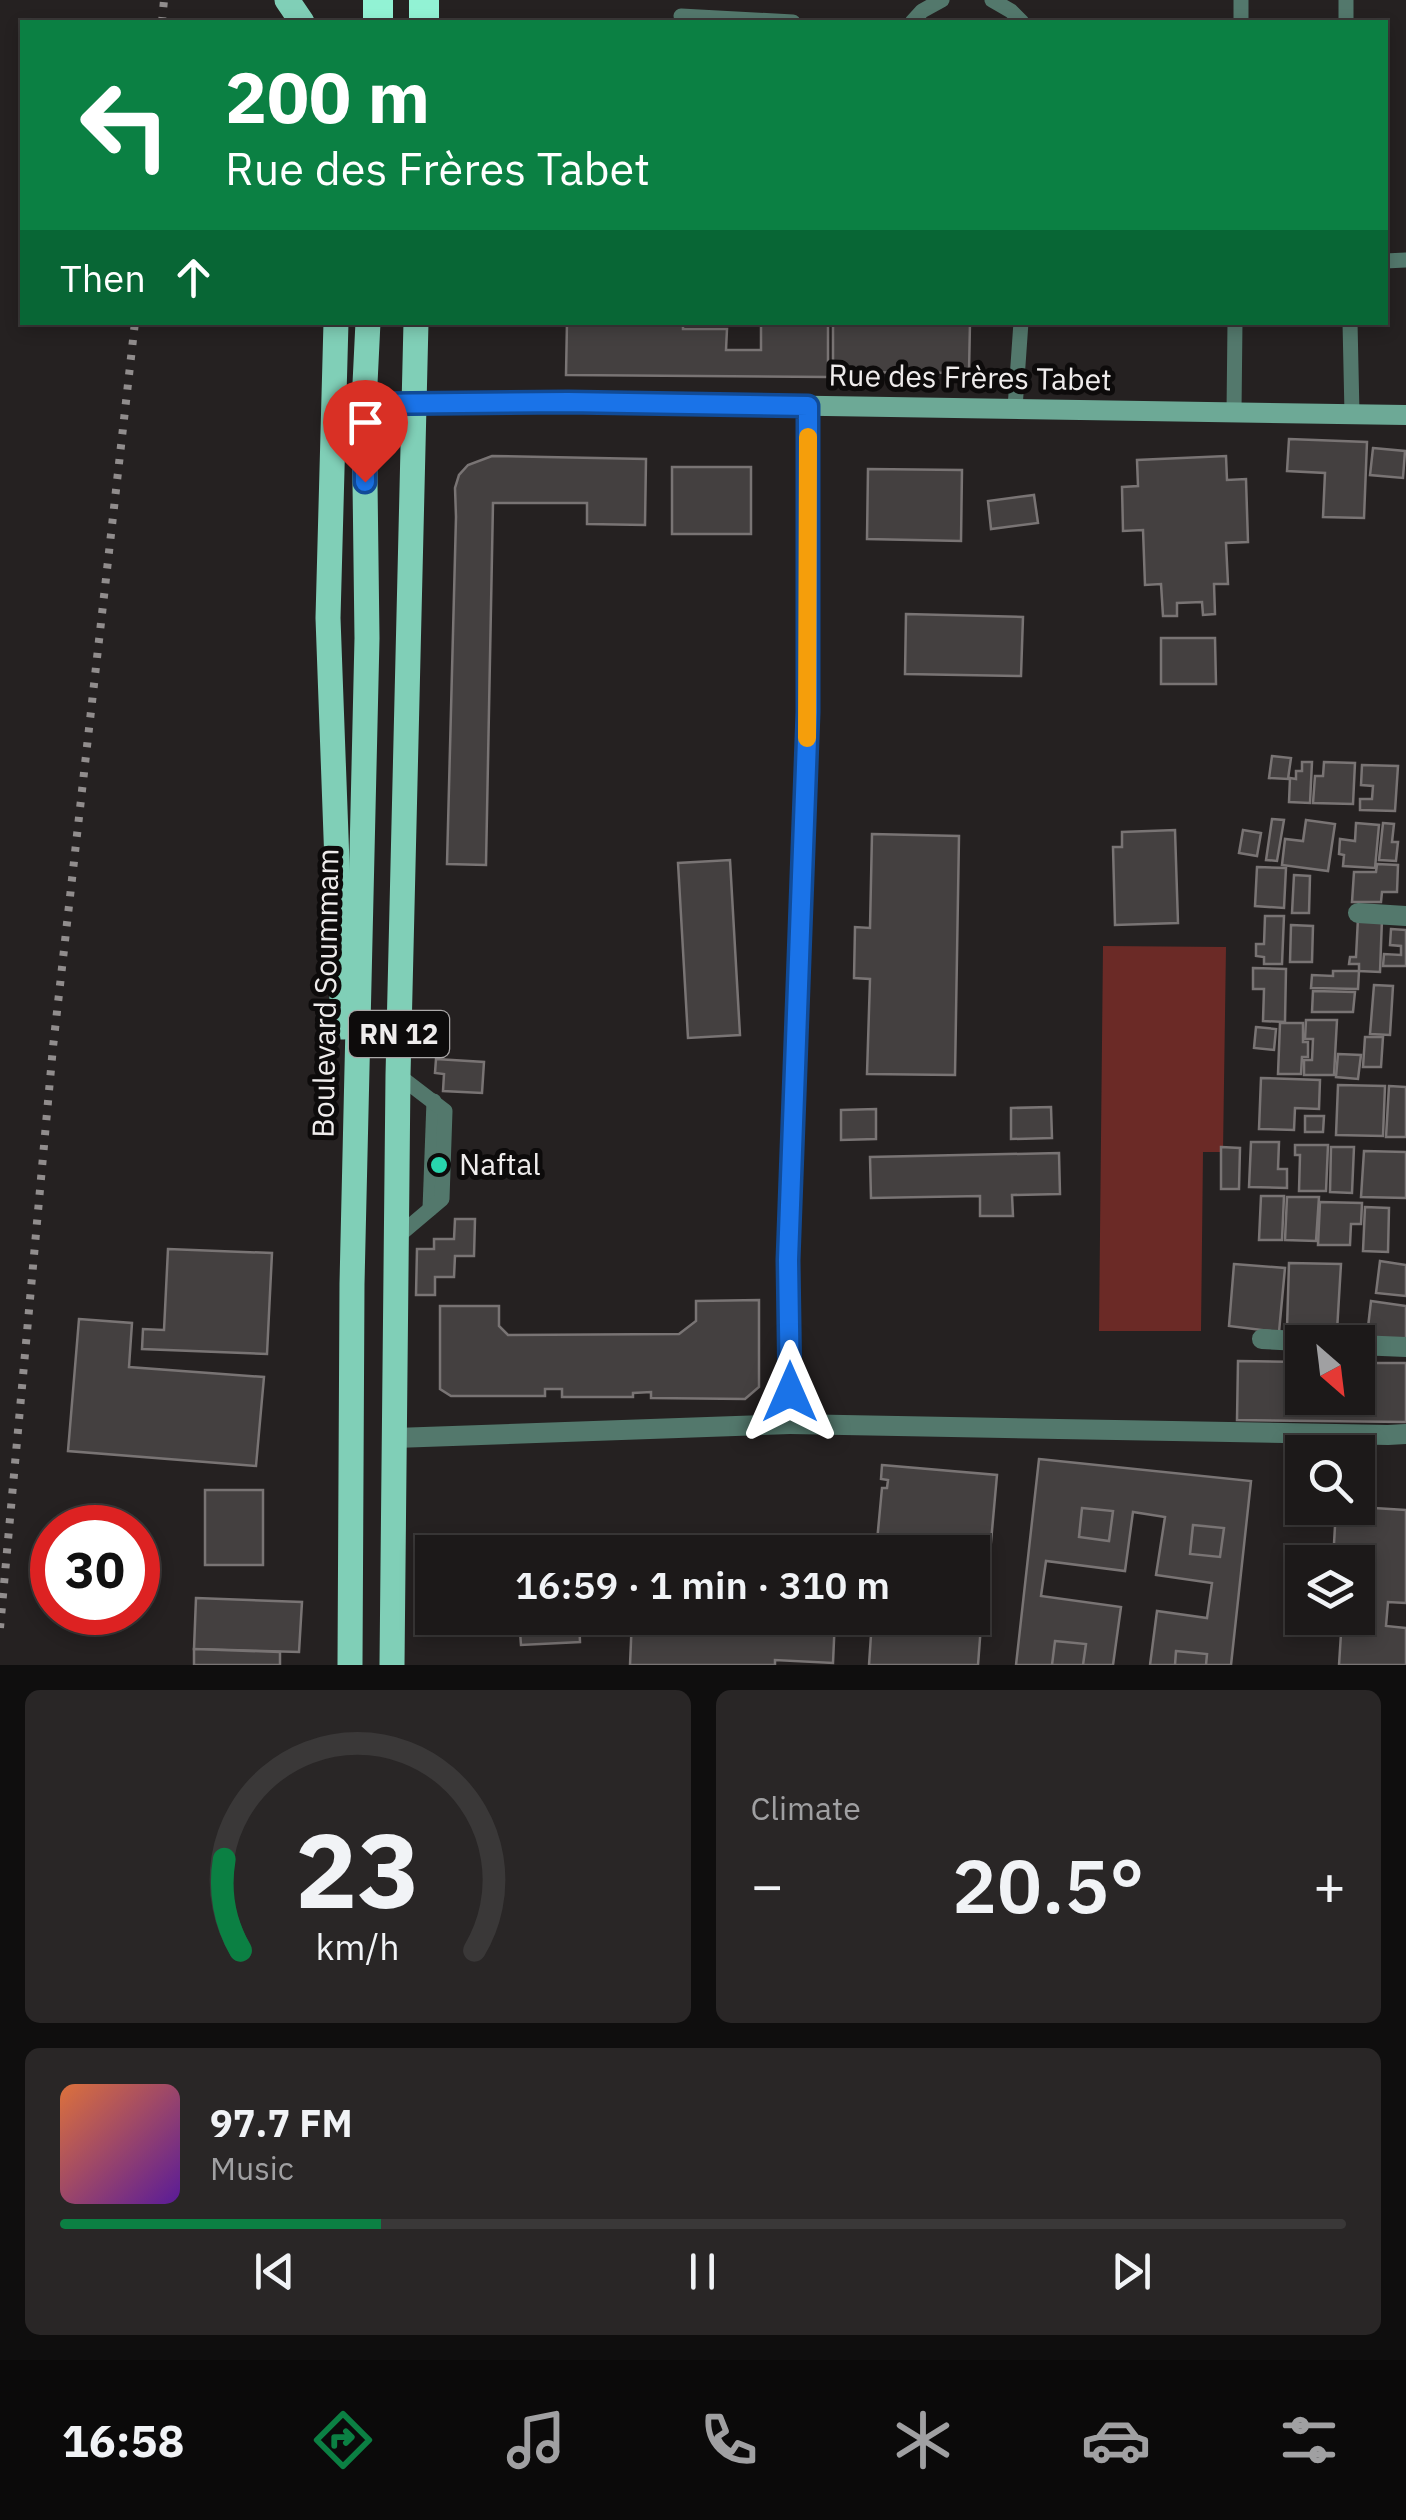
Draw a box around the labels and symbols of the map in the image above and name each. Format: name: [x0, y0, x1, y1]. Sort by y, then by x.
street label: Rue des Frères Tabet: [828, 355, 1112, 398]
pin: [323, 380, 408, 483]
street label: Boulevard Soummam: [302, 848, 347, 1138]
road number: RN 12: [349, 1011, 449, 1057]
place label: Naftal: [459, 1144, 541, 1183]
marker: Naftal: [428, 1154, 450, 1176]
north arrow: [1285, 1325, 1375, 1415]
position arrow: [738, 1340, 842, 1444]
speed limit sign: 30: [30, 1505, 160, 1635]

